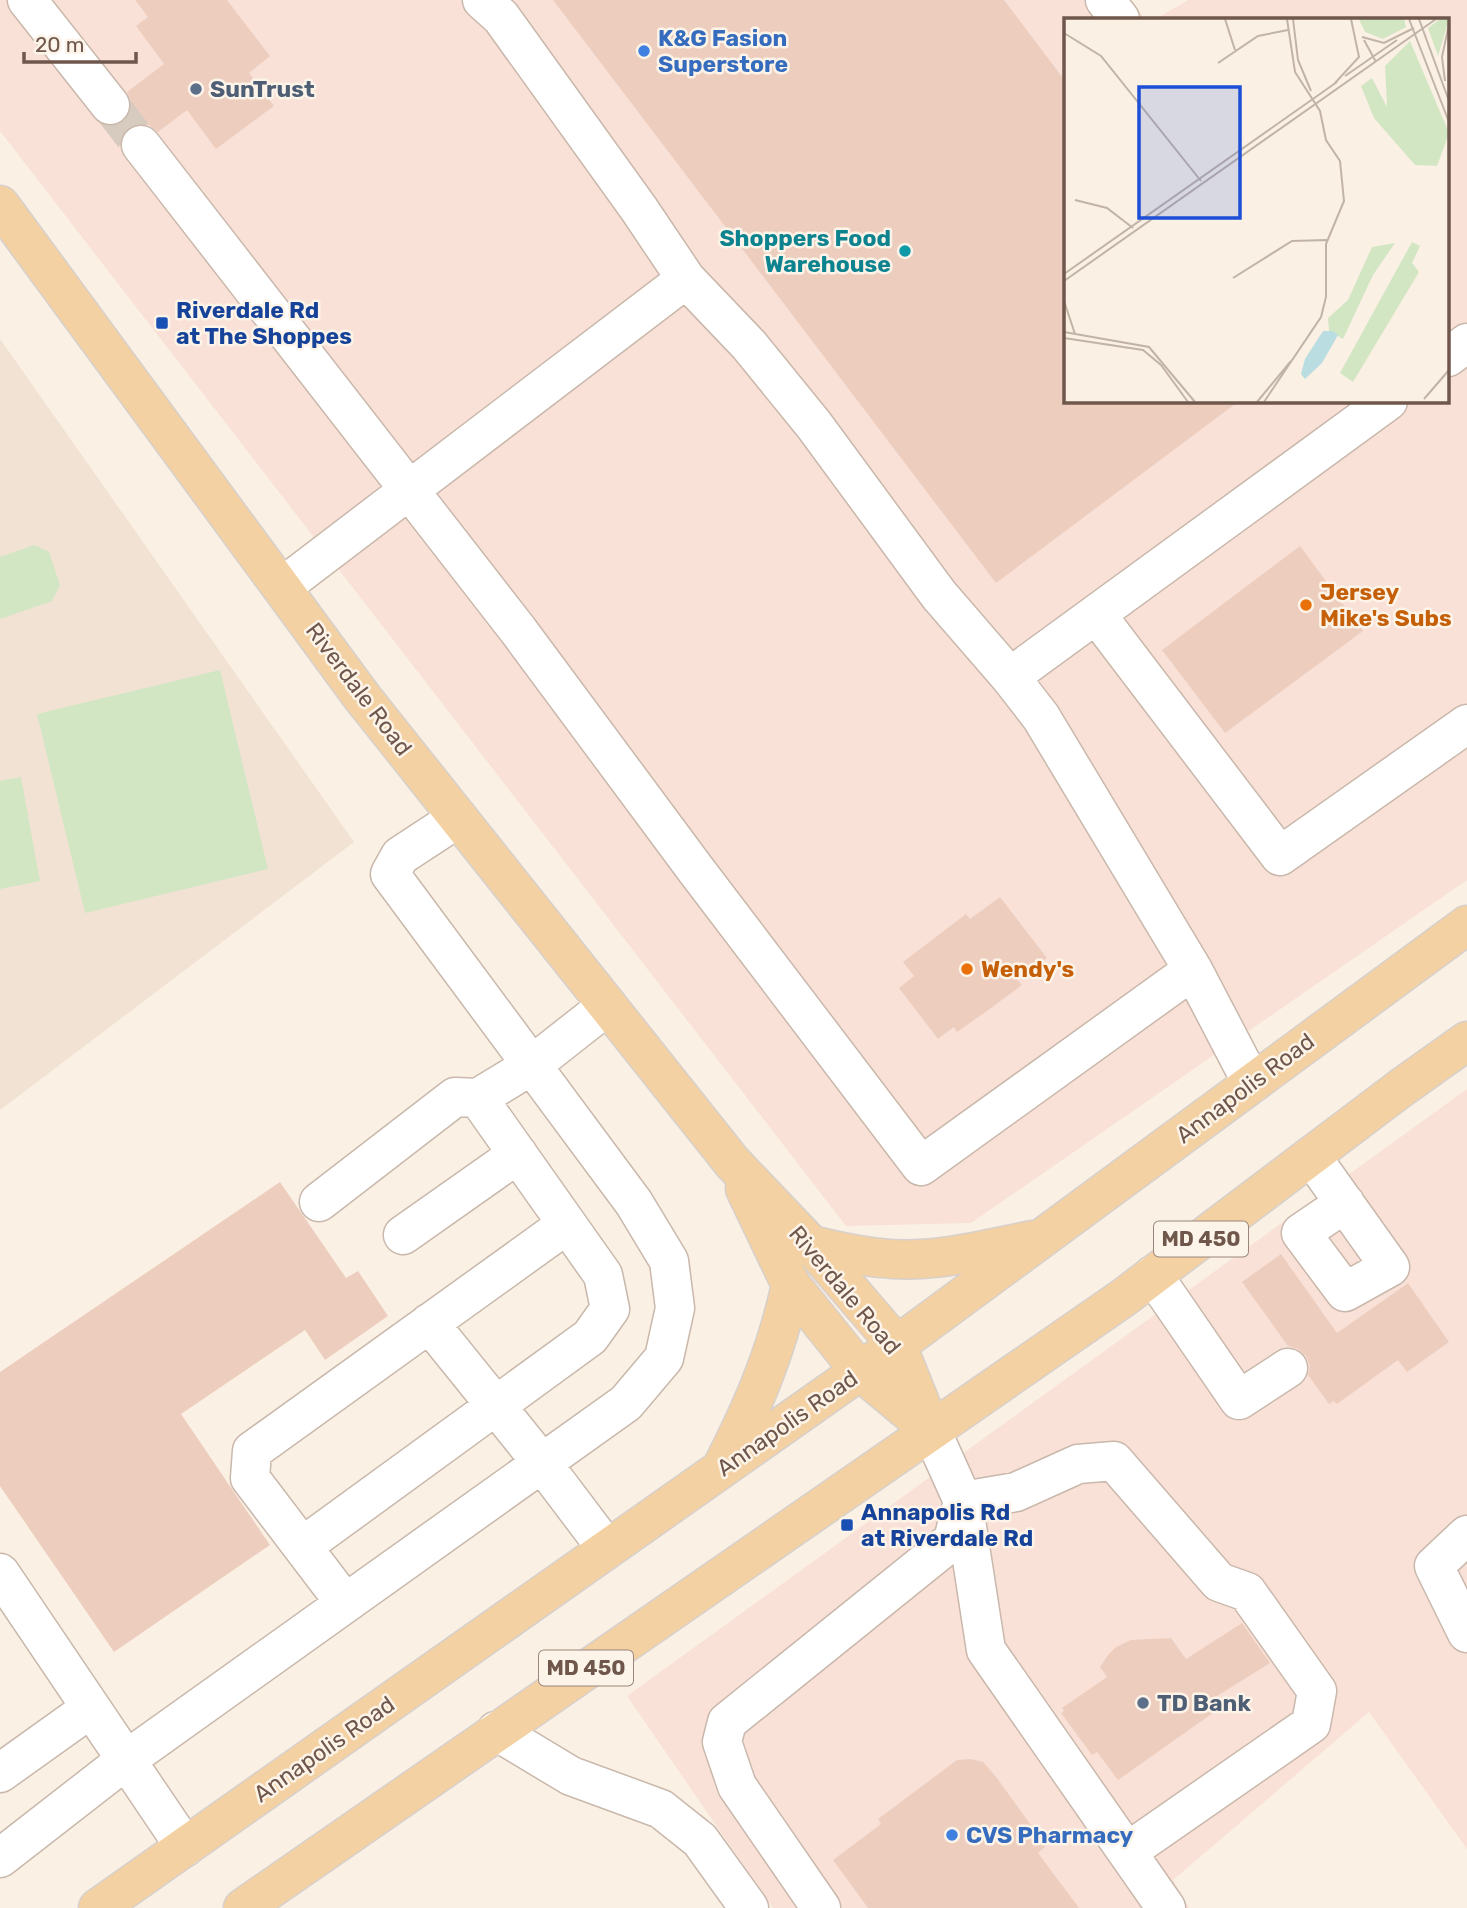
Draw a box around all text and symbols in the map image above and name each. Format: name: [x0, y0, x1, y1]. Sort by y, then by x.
inset map: [1064, 18, 1450, 402]
scale bar: [24, 21, 136, 65]
place label: K&G Fasion Superstore: [658, 24, 788, 78]
text: 20 m: [35, 32, 84, 57]
marker: K&G Fasion Superstore: [636, 43, 652, 59]
place label: SunTrust: [210, 75, 315, 103]
marker: SunTrust: [188, 81, 204, 97]
place label: Shoppers Food Warehouse: [719, 224, 891, 278]
marker: Shoppers Food Warehouse: [897, 243, 913, 259]
place label: Riverdale Rd at The Shoppes: [176, 296, 352, 350]
marker: Riverdale Rd at The Shoppes: [154, 315, 170, 331]
place label: Jersey Mike's Subs: [1320, 578, 1452, 632]
marker: Jersey Mike's Subs: [1298, 597, 1314, 613]
street label: Riverdale Road: [300, 617, 418, 761]
place label: Wendy's: [981, 955, 1075, 983]
marker: Wendy's: [959, 961, 975, 977]
street label: Annapolis Road: [1170, 1027, 1320, 1149]
street label: Riverdale Road: [783, 1220, 907, 1360]
road number: MD 450: [1154, 1222, 1248, 1256]
street label: Annapolis Road: [711, 1364, 863, 1482]
place label: Annapolis Rd at Riverdale Rd: [861, 1498, 1033, 1552]
marker: Annapolis Rd at Riverdale Rd: [839, 1517, 855, 1533]
road number: MD 450: [539, 1650, 633, 1686]
place label: TD Bank: [1157, 1689, 1251, 1717]
street label: Annapolis Road: [248, 1690, 400, 1808]
marker: TD Bank: [1135, 1695, 1151, 1711]
place label: CVS Pharmacy: [966, 1821, 1134, 1849]
marker: CVS Pharmacy: [944, 1827, 960, 1843]

